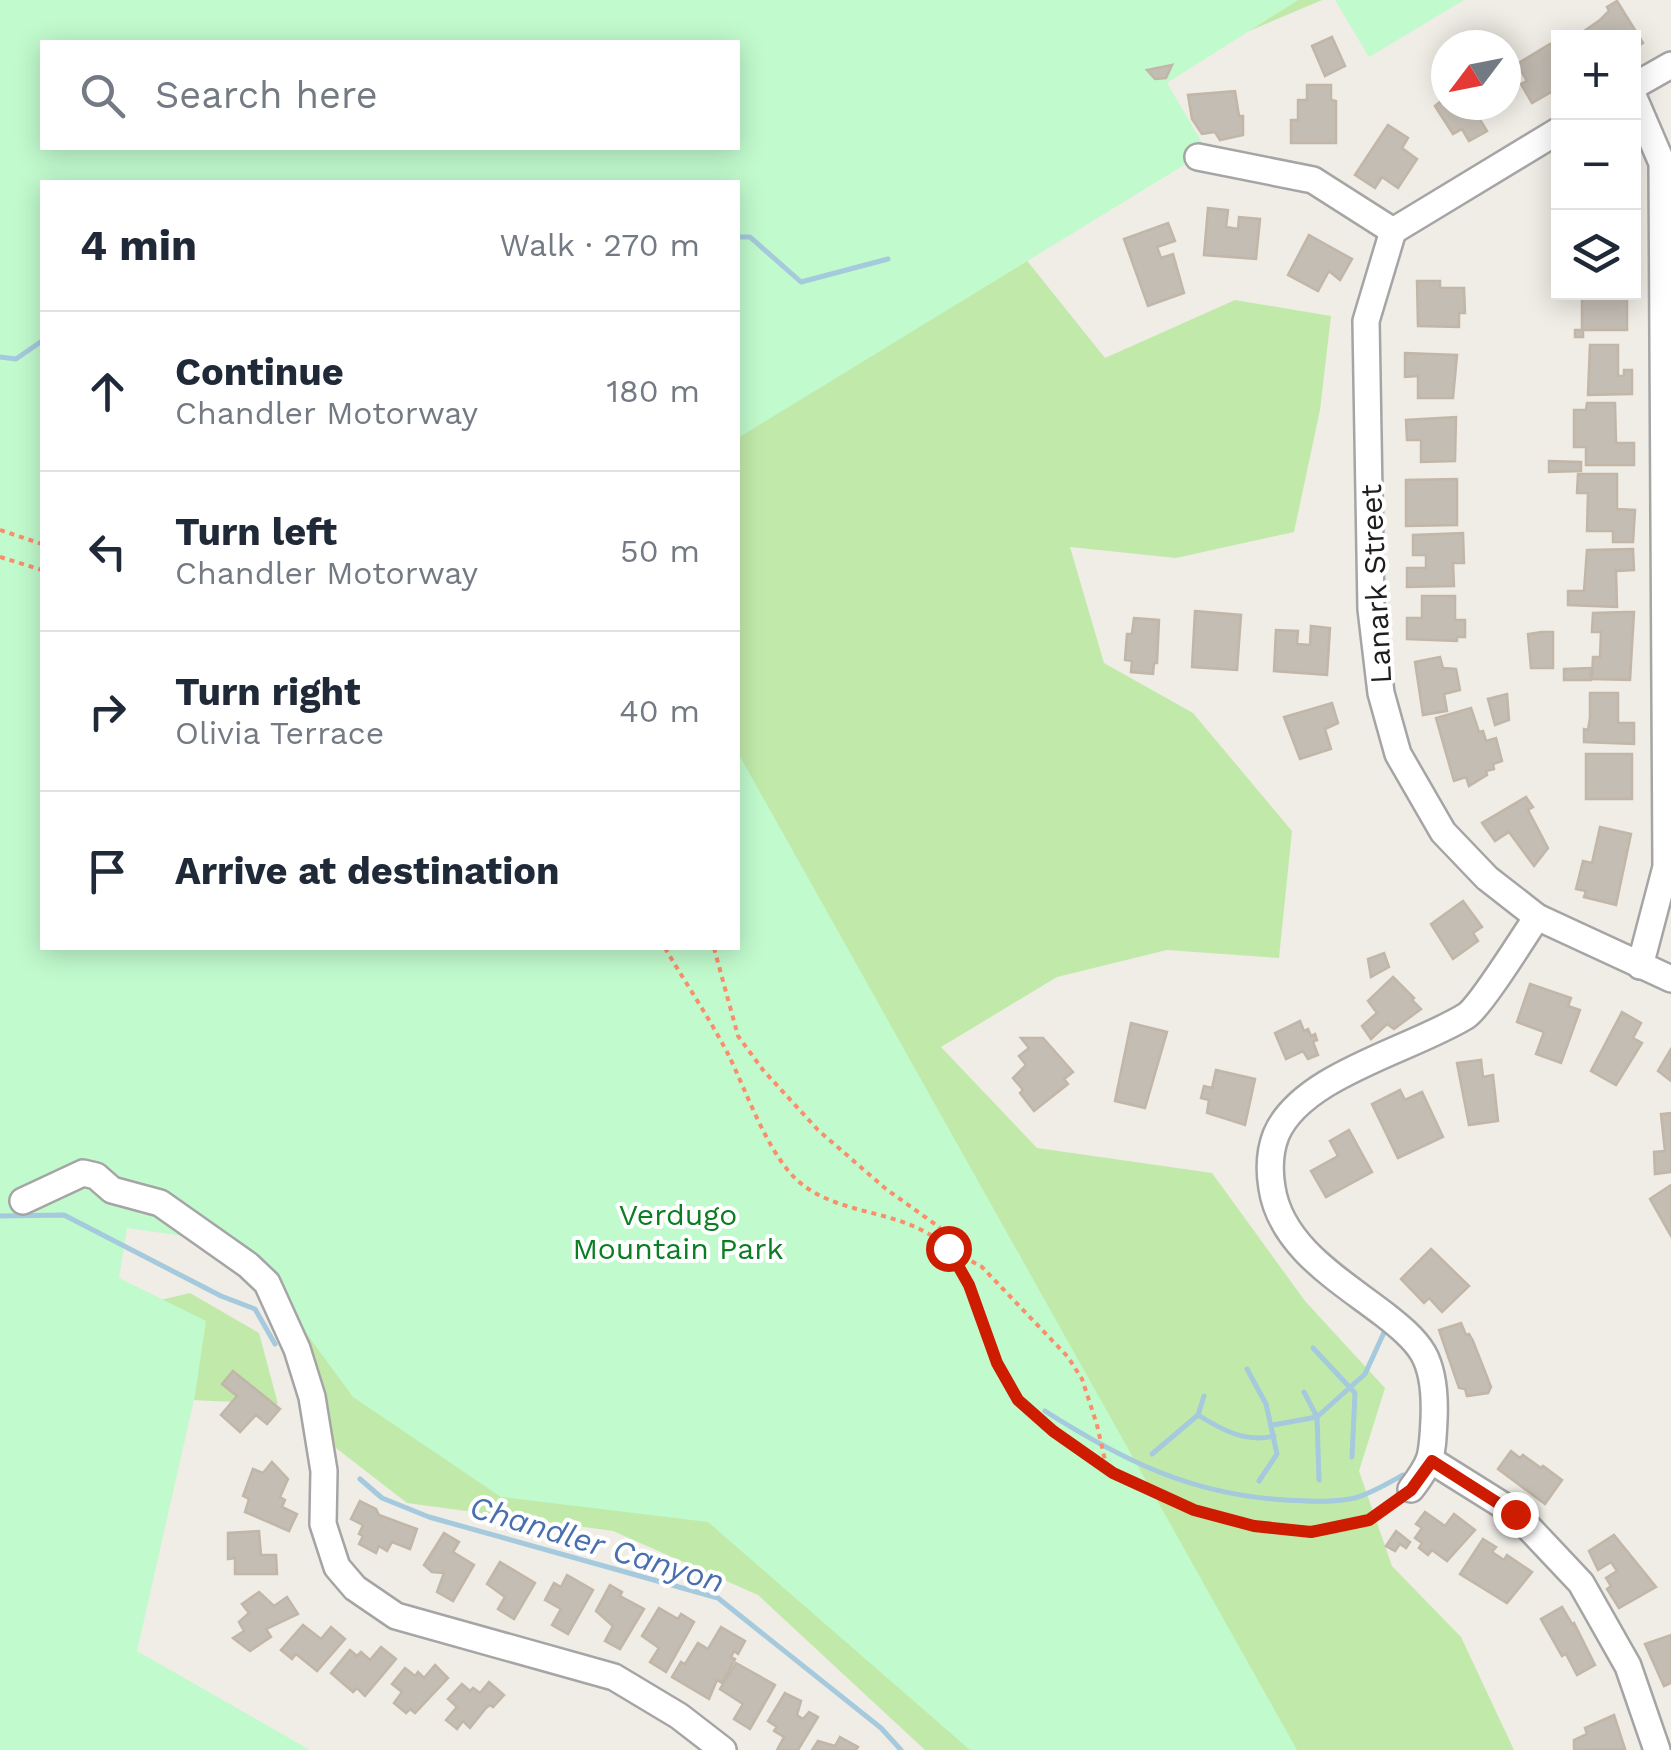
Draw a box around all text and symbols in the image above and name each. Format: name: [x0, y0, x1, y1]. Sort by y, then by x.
north arrow: [1431, 30, 1521, 120]
map controls: [1551, 30, 1641, 300]
button: +: [1551, 30, 1641, 120]
search box: [40, 40, 740, 150]
icon: search: [75, 68, 130, 123]
text: Search here: [155, 73, 378, 117]
button: −: [1551, 120, 1641, 210]
button: layers: [1551, 210, 1641, 300]
text: 4 min: [80, 221, 197, 270]
text: Walk · 270 m: [499, 226, 700, 264]
text: Continue: [175, 350, 344, 394]
icon: ahead: [80, 364, 135, 419]
text: 180 m: [606, 372, 700, 410]
text: Chandler Motorway: [175, 394, 478, 432]
street label: Lanark Street: [1353, 483, 1398, 685]
text: Turn left: [175, 510, 337, 554]
icon: left: [80, 524, 135, 579]
text: 50 m: [620, 532, 700, 570]
text: Chandler Motorway: [175, 554, 478, 592]
text: Turn right: [175, 670, 361, 714]
icon: right: [80, 684, 135, 739]
text: 40 m: [619, 692, 700, 730]
text: Olivia Terrace: [175, 714, 384, 752]
icon: arrive: [80, 844, 135, 899]
text: Arrive at destination: [175, 849, 560, 893]
park label: Verdugo Mountain Park: [572, 1197, 784, 1266]
route start: [926, 1226, 972, 1272]
water label: Chandler Canyon: [465, 1487, 729, 1601]
route end: [1493, 1492, 1539, 1538]

